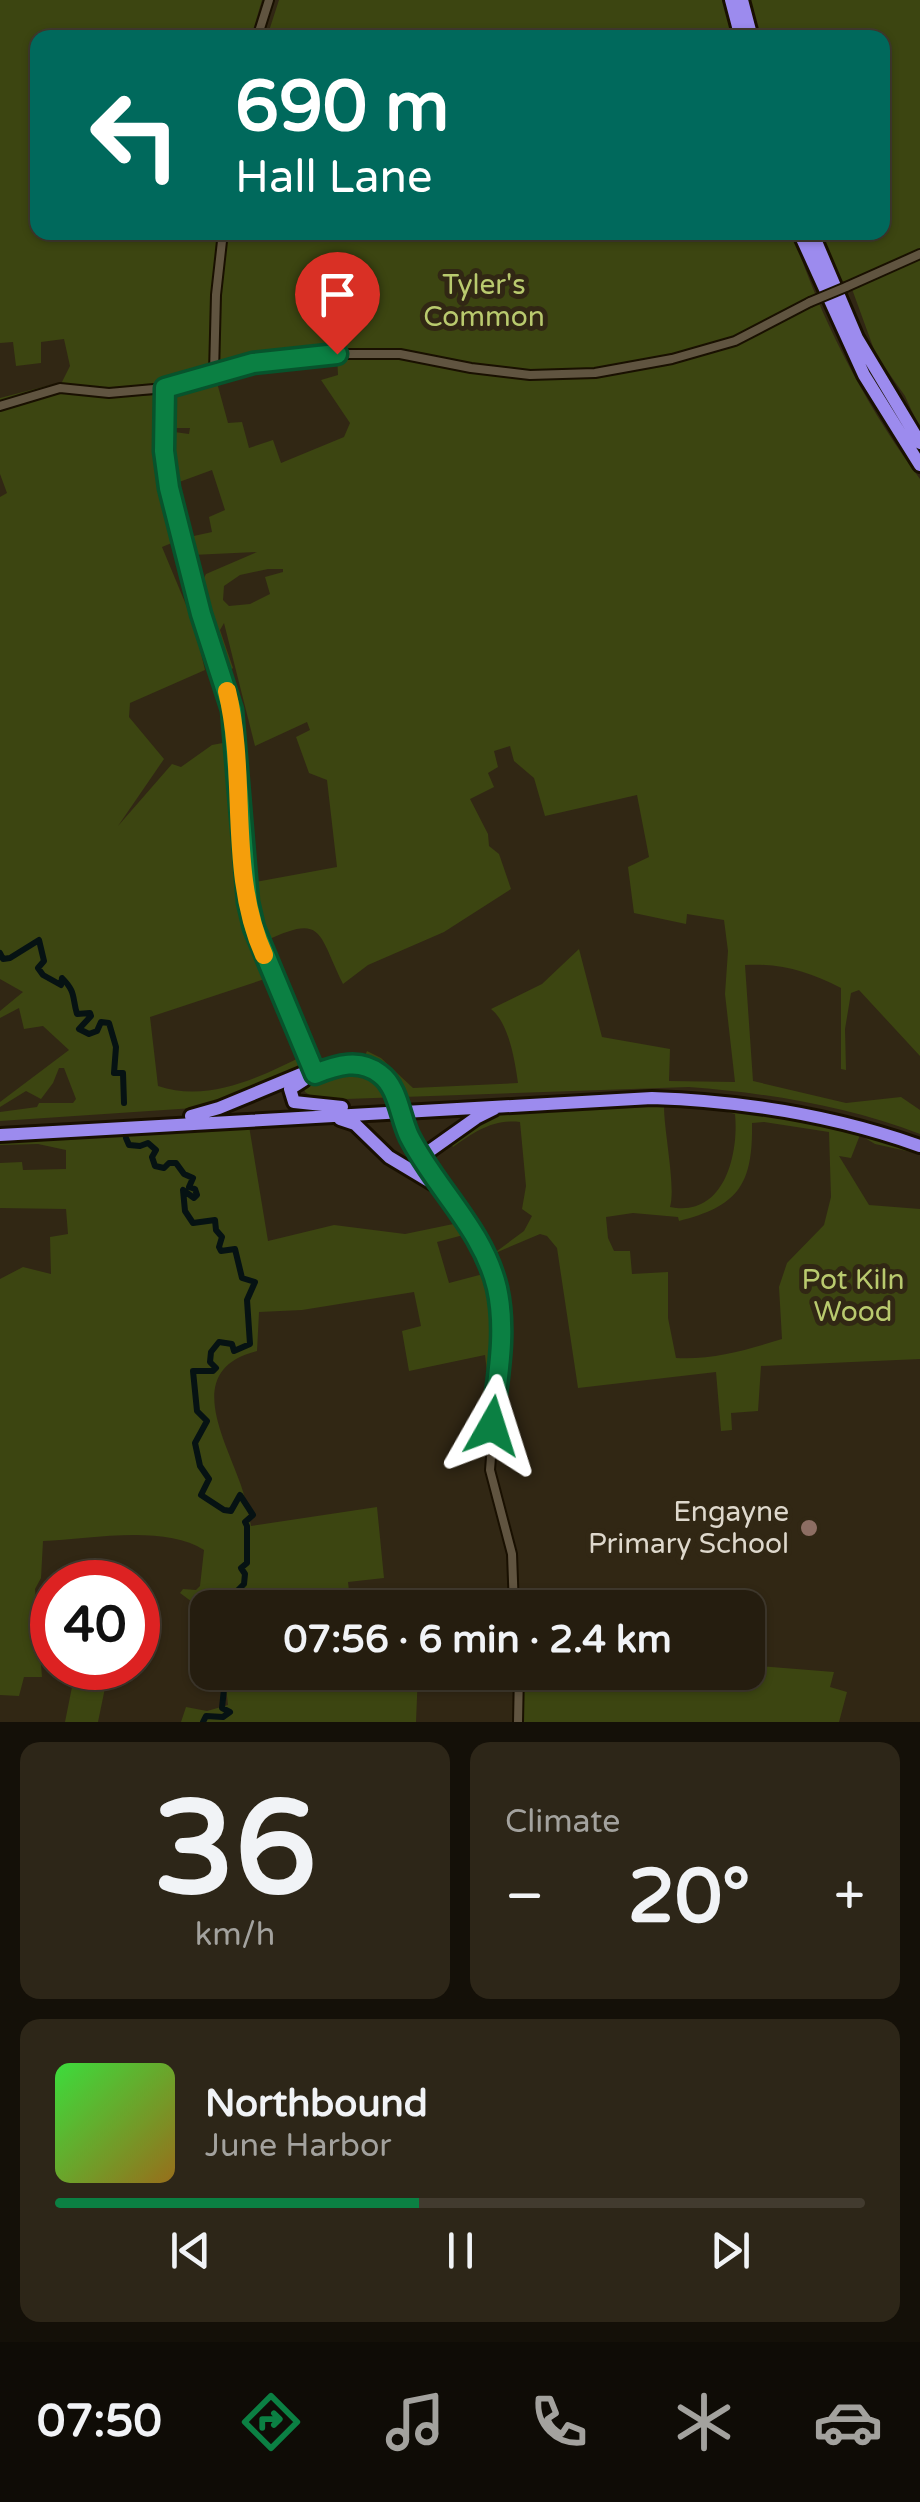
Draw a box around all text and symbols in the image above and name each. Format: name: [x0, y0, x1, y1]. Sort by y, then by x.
text: 690 m: [235, 66, 449, 150]
icon: left: [70, 70, 200, 200]
text: Hall Lane: [235, 151, 432, 205]
pin: [295, 252, 380, 355]
icon: arrive: [310, 267, 365, 322]
park label: Tyler's Common: [423, 268, 545, 334]
park label: Pot Kiln Wood: [801, 1263, 905, 1329]
position arrow: [440, 1374, 544, 1478]
place label: Engayne Primary School: [588, 1495, 789, 1561]
marker: Engayne Primary School: [798, 1517, 820, 1539]
speed limit sign: 40: [30, 1560, 160, 1690]
text: 07:56 · 6 min · 2.4 km: [283, 1617, 672, 1663]
text: 36: [153, 1773, 317, 1929]
text: Climate: [505, 1803, 620, 1841]
text: 20°: [628, 1852, 750, 1942]
text: −: [505, 1864, 544, 1930]
text: +: [834, 1864, 865, 1930]
text: km/h: [195, 1916, 275, 1954]
text: Northbound: [205, 2081, 428, 2127]
text: June Harbor: [205, 2127, 392, 2165]
icon: previous: [163, 2223, 218, 2278]
icon: pause: [433, 2223, 488, 2278]
icon: next: [703, 2223, 758, 2278]
icon: directions: [236, 2387, 306, 2457]
icon: music: [380, 2387, 450, 2457]
icon: phone: [524, 2387, 594, 2457]
icon: climate: [669, 2387, 739, 2457]
icon: car: [813, 2387, 883, 2457]
text: 07:50: [37, 2395, 162, 2449]

